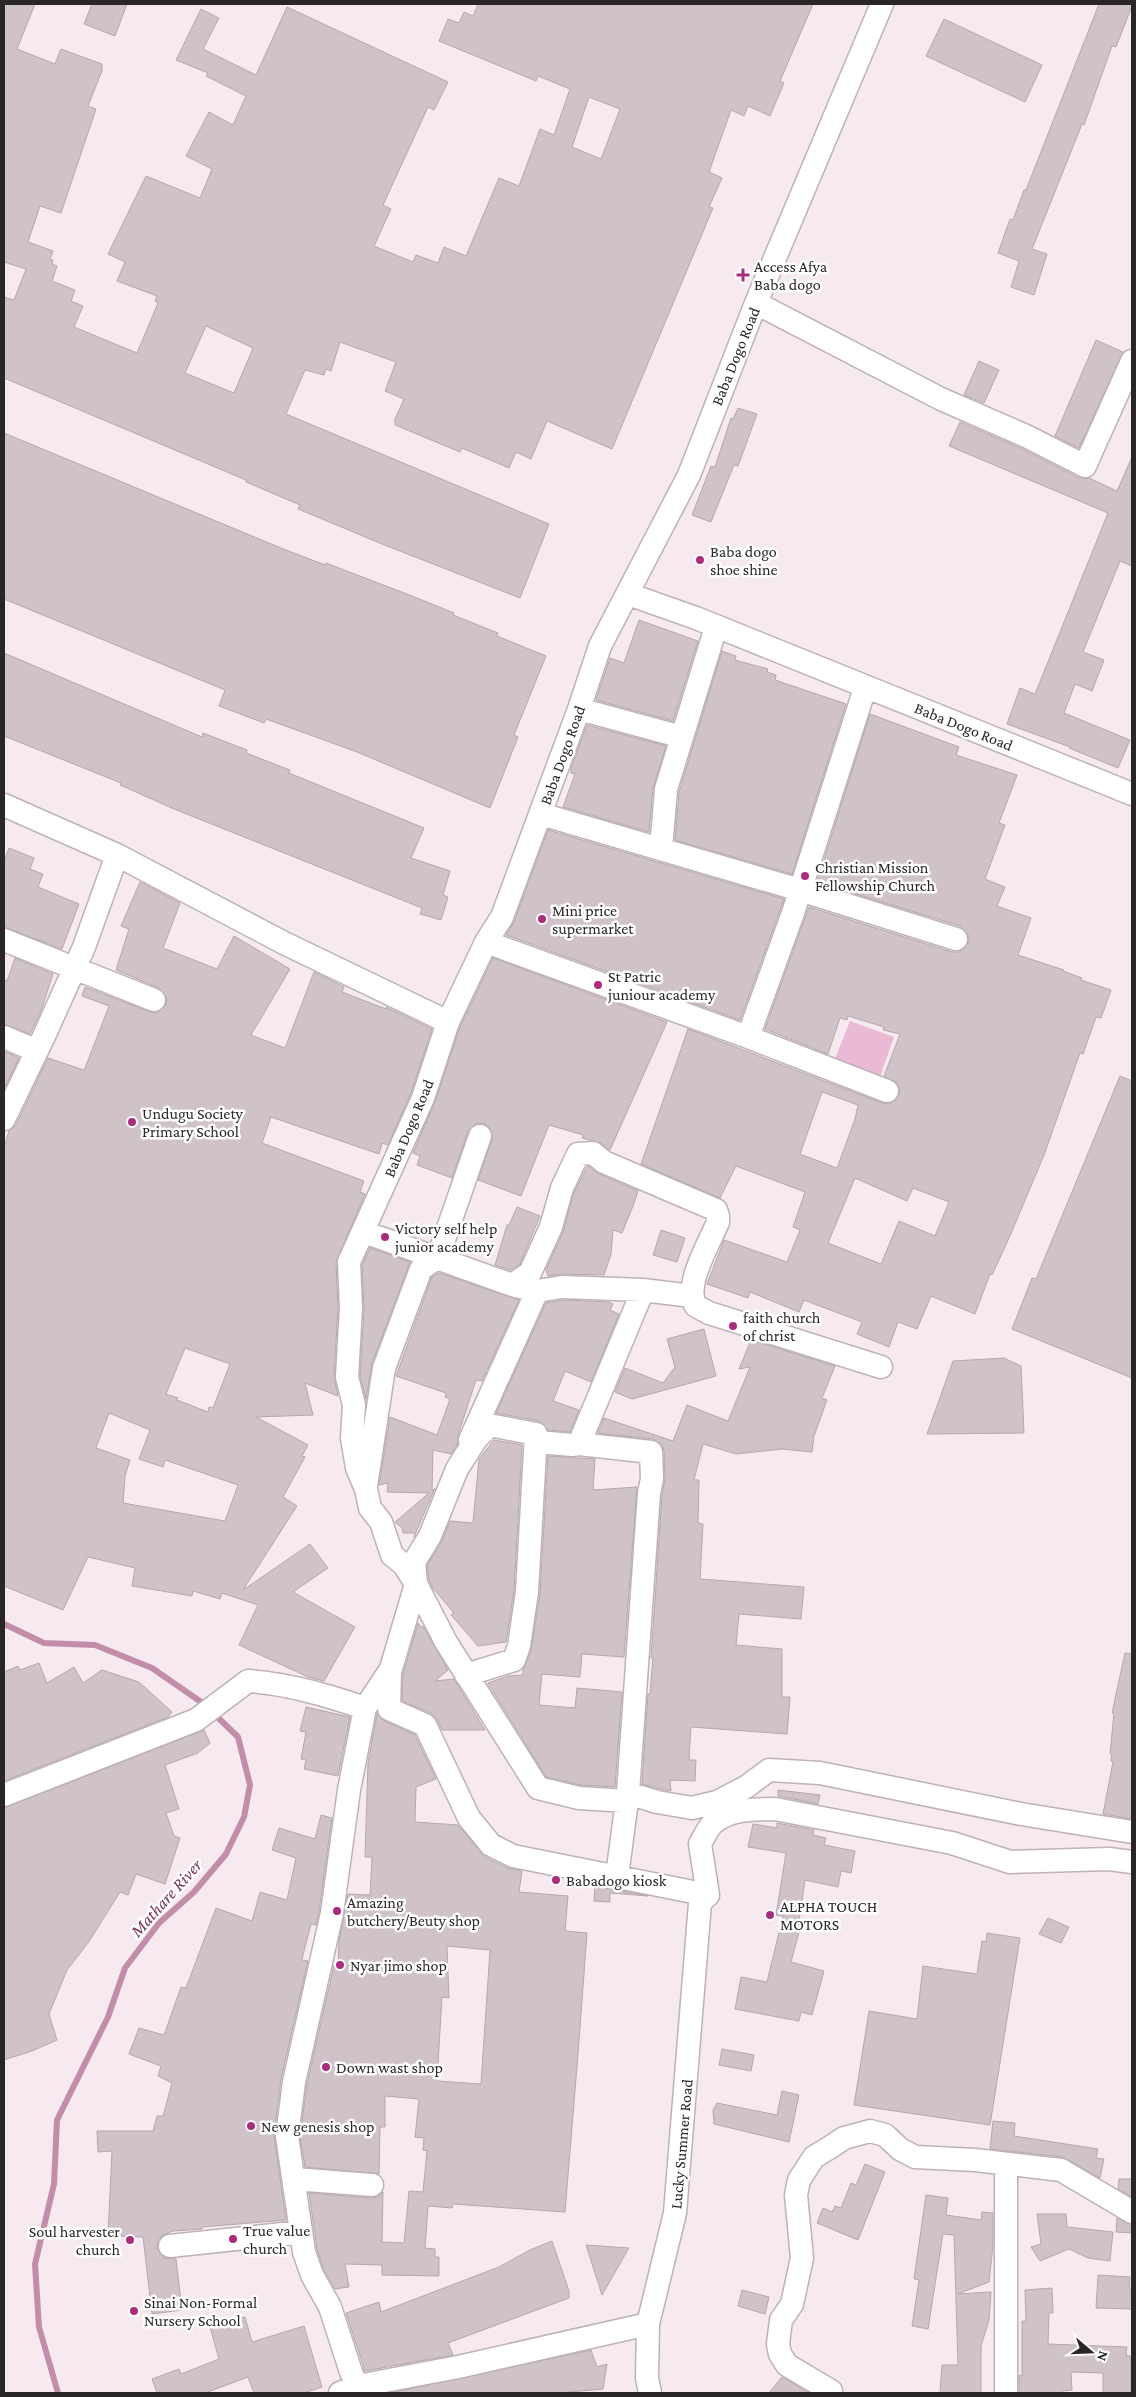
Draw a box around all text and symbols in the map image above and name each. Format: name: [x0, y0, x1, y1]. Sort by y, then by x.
place label: Access Afya Baba dogo: [754, 258, 828, 294]
marker: Access Afya Baba dogo: [736, 268, 750, 282]
street label: Baba Dogo Road: [708, 304, 764, 408]
place label: Baba dogo shoe shine: [710, 543, 778, 578]
marker: Baba dogo shoe shine: [694, 554, 706, 566]
street label: Baba Dogo Road: [912, 699, 1016, 755]
street label: Baba Dogo Road: [537, 703, 589, 807]
place label: Christian Mission Fellowship Church: [815, 859, 935, 895]
marker: Christian Mission Fellowship Church: [799, 870, 811, 882]
place label: Mini price supermarket: [552, 902, 634, 938]
marker: Mini price supermarket: [536, 913, 548, 925]
place label: St Patric juniour academy: [607, 968, 716, 1004]
marker: St Patric juniour academy: [592, 979, 604, 991]
street label: Baba Dogo Road: [380, 1076, 438, 1180]
place label: Undugu Society Primary School: [142, 1105, 244, 1141]
marker: Undugu Society Primary School: [126, 1116, 138, 1128]
place label: Victory self help junior academy: [394, 1220, 497, 1256]
marker: Victory self help junior academy: [379, 1231, 391, 1243]
place label: faith church of christ: [743, 1309, 821, 1344]
marker: faith church of christ: [727, 1320, 739, 1332]
water label: Mathare River: [125, 1855, 206, 1942]
place label: Babadogo kiosk: [566, 1872, 667, 1890]
marker: Babadogo kiosk: [550, 1874, 562, 1886]
place label: Amazing butchery/Beuty shop: [347, 1894, 480, 1930]
place label: ALPHA TOUCH MOTORS: [780, 1898, 877, 1933]
marker: Amazing butchery/Beuty shop: [331, 1905, 343, 1917]
marker: ALPHA TOUCH MOTORS: [764, 1909, 776, 1921]
place label: Nyar jimo shop: [350, 1957, 447, 1975]
marker: Nyar jimo shop: [334, 1959, 346, 1971]
place label: Down wast shop: [336, 2059, 443, 2077]
marker: Down wast shop: [320, 2061, 332, 2073]
street label: Lucky Summer Road: [667, 2078, 697, 2210]
place label: New genesis shop: [261, 2118, 374, 2136]
marker: New genesis shop: [245, 2120, 257, 2132]
place label: True value church: [243, 2222, 310, 2257]
place label: Soul harvester church: [29, 2223, 120, 2258]
marker: True value church: [227, 2233, 239, 2245]
marker: Soul harvester church: [124, 2234, 136, 2246]
place label: Sinai Non-Formal Nursery School: [144, 2294, 257, 2330]
marker: Sinai Non-Formal Nursery School: [128, 2305, 140, 2317]
north arrow: [1066, 2327, 1116, 2377]
text: N: [1094, 2349, 1112, 2364]

